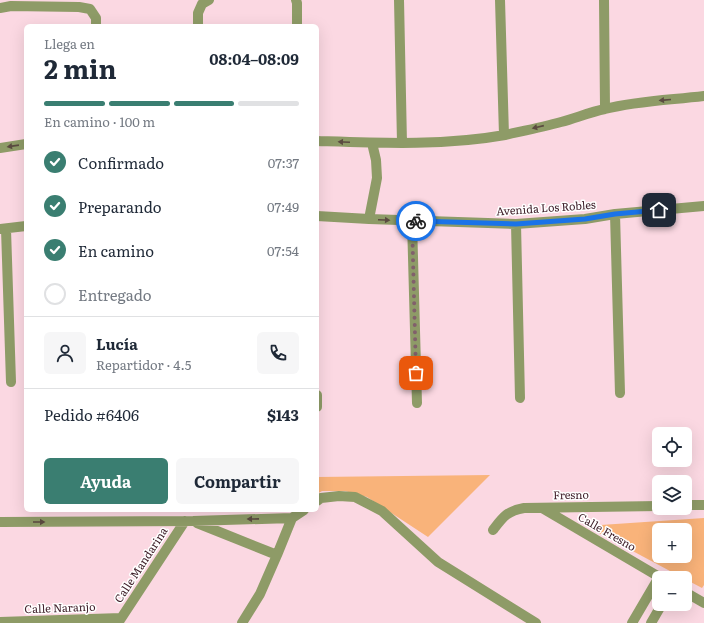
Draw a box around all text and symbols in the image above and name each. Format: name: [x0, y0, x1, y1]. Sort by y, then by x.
text: Llega en: [44, 34, 95, 53]
text: 08:04–08:09: [209, 47, 299, 70]
text: 2 min: [44, 48, 117, 87]
one-way arrow: [659, 97, 671, 103]
text: En camino · 100 m: [44, 112, 155, 131]
one-way arrow: [532, 124, 544, 130]
one-way arrow: [338, 138, 350, 145]
one-way arrow: [7, 143, 19, 149]
icon: check: [44, 151, 66, 173]
text: Confirmado: [78, 151, 164, 174]
text: 07:37: [268, 153, 299, 172]
pin: [642, 193, 676, 227]
icon: check: [44, 195, 66, 217]
text: Preparando: [78, 195, 162, 218]
street label: Avenida Los Robles: [496, 196, 596, 218]
text: 07:49: [267, 197, 299, 216]
icon: home: [648, 199, 670, 221]
courier: [396, 201, 436, 241]
icon: bike: [405, 210, 427, 232]
one-way arrow: [378, 217, 391, 223]
icon: check: [44, 239, 66, 261]
text: En camino: [78, 239, 154, 262]
text: 07:54: [267, 241, 299, 260]
text: Entregado: [78, 283, 152, 306]
button: person: [44, 332, 86, 374]
text: Lucía: [96, 332, 138, 355]
button: phone: [257, 332, 299, 374]
text: Repartidor · 4.5: [96, 355, 191, 374]
pin: [399, 356, 433, 390]
icon: bag: [405, 362, 427, 384]
text: Pedido #6406: [44, 403, 139, 426]
text: $143: [267, 403, 299, 426]
map controls: [652, 427, 692, 611]
button: locate: [652, 427, 692, 467]
button: Ayuda: [44, 458, 168, 504]
button: Compartir: [176, 458, 299, 504]
button: layers: [652, 475, 692, 515]
street label: Fresno: [553, 486, 589, 502]
street label: Calle Fresno: [576, 508, 639, 554]
one-way arrow: [247, 516, 259, 523]
one-way arrow: [33, 519, 46, 525]
street label: Calle Mandarina: [110, 523, 171, 605]
button: +: [652, 523, 692, 563]
button: −: [652, 571, 692, 611]
street label: Calle Naranjo: [24, 598, 96, 616]

